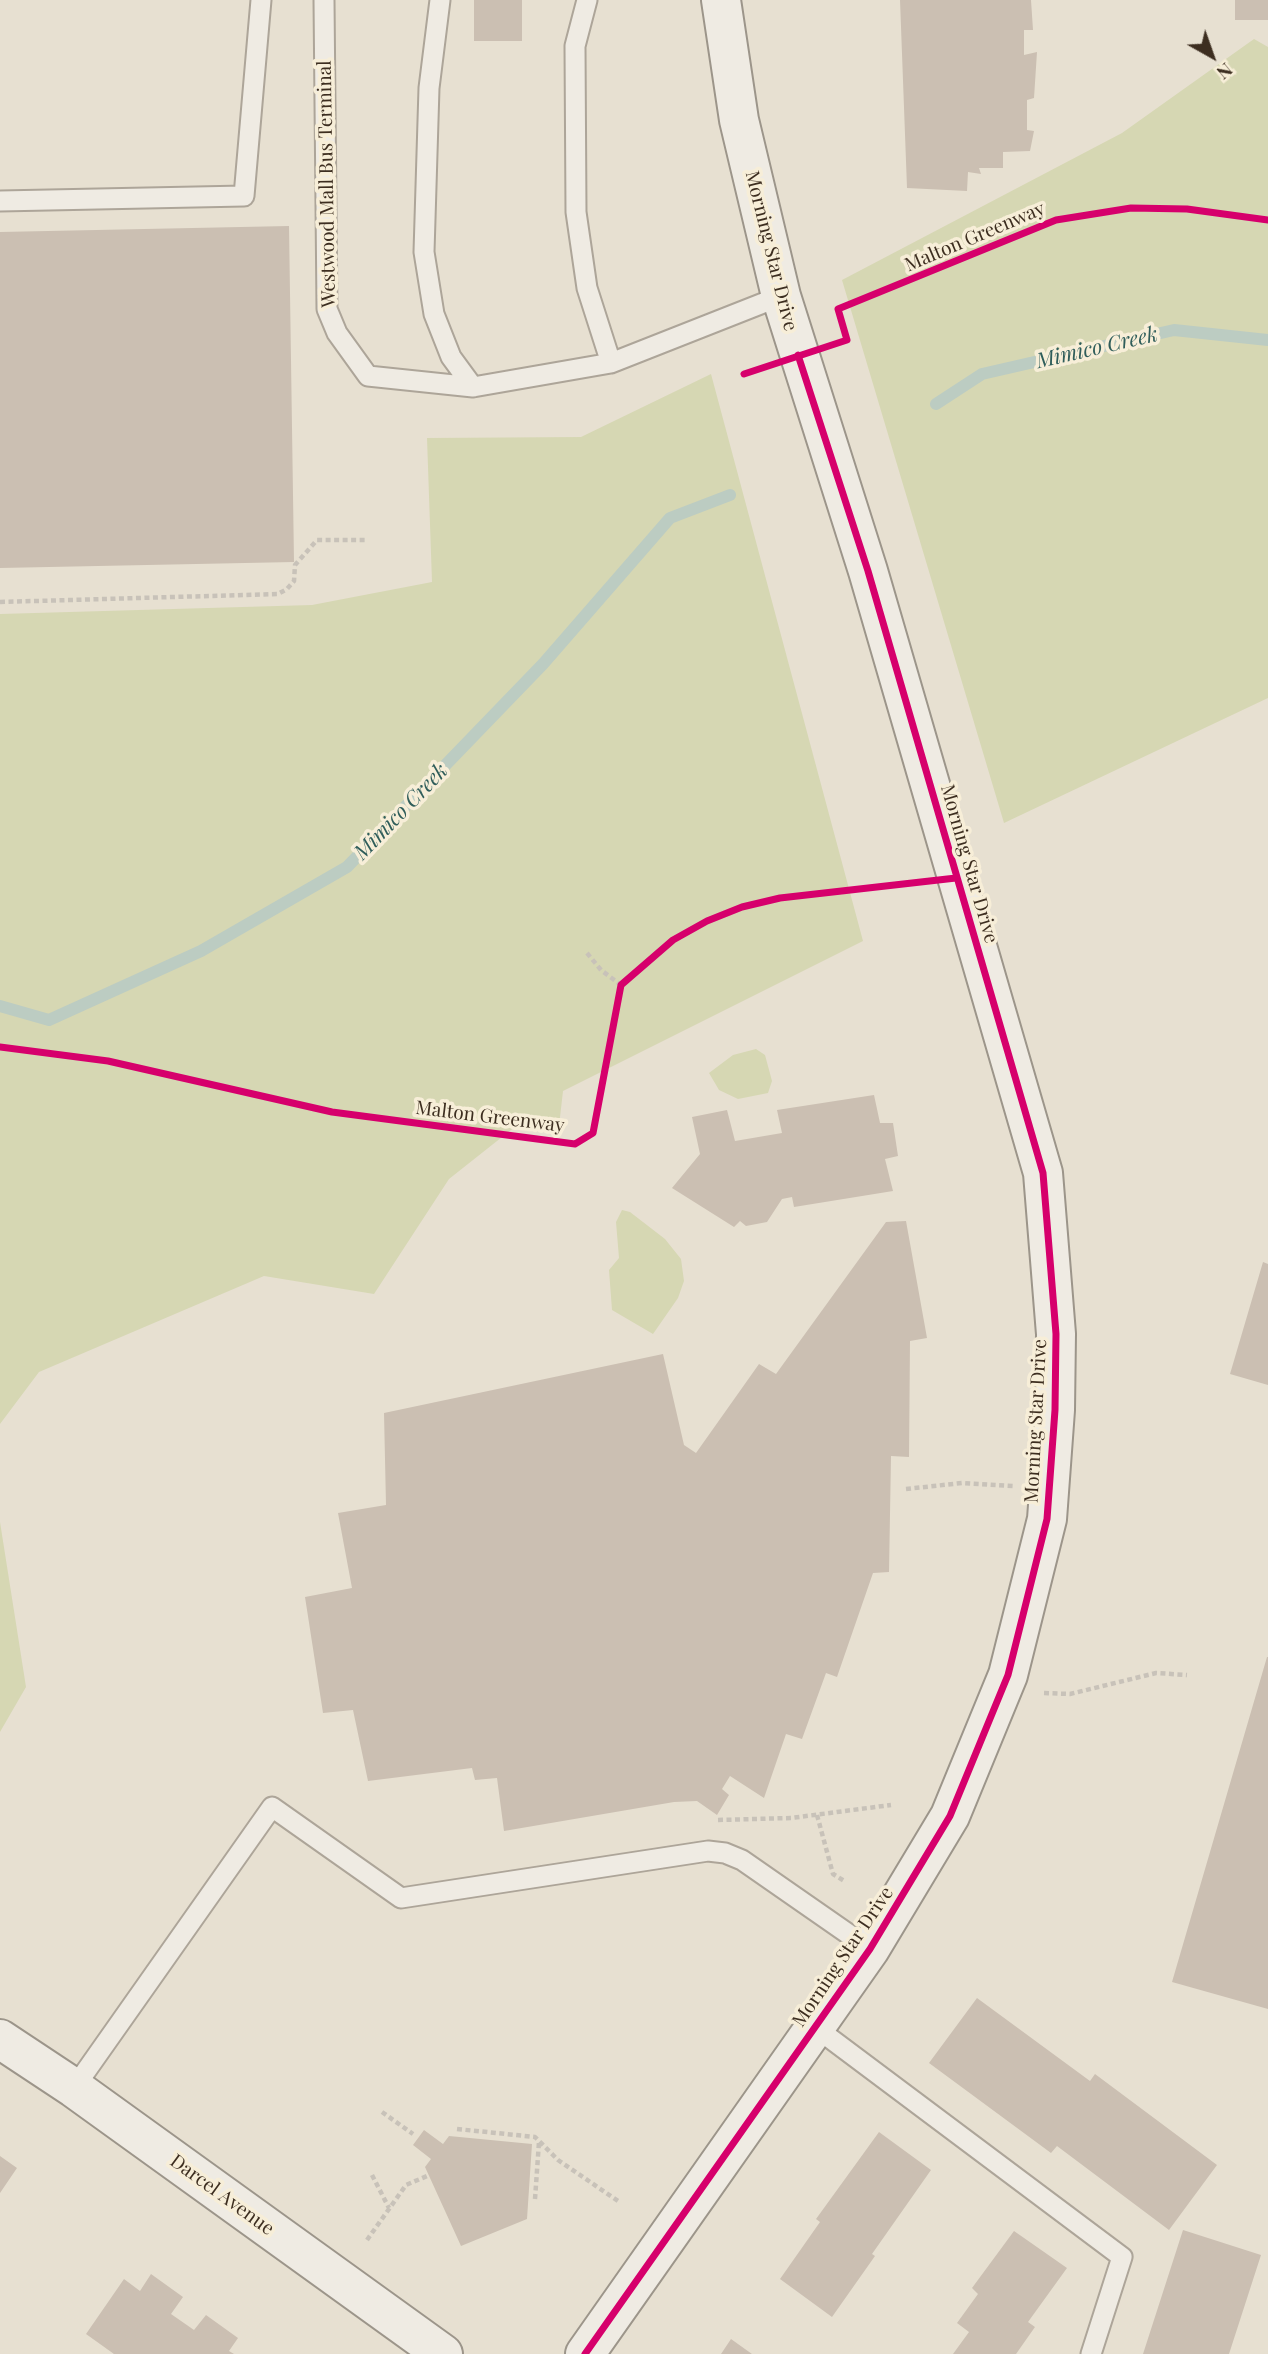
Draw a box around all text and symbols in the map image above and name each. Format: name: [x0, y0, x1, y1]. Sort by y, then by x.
north arrow: [1177, 21, 1247, 91]
text: N: [1212, 58, 1239, 86]
street label: Westwood Mall Bus Terminal: [313, 60, 341, 308]
street label: Morning Star Drive: [740, 169, 802, 333]
street label: Malton Greenway: [902, 197, 1048, 277]
water label: Mimico Creek: [1034, 322, 1160, 374]
water label: Mimico Creek: [349, 759, 453, 865]
street label: Morning Star Drive: [935, 782, 1003, 946]
street label: Malton Greenway: [414, 1097, 566, 1137]
street label: Morning Star Drive: [1020, 1339, 1052, 1503]
street label: Morning Star Drive: [788, 1883, 898, 2031]
street label: Darcel Avenue: [166, 2150, 278, 2240]

